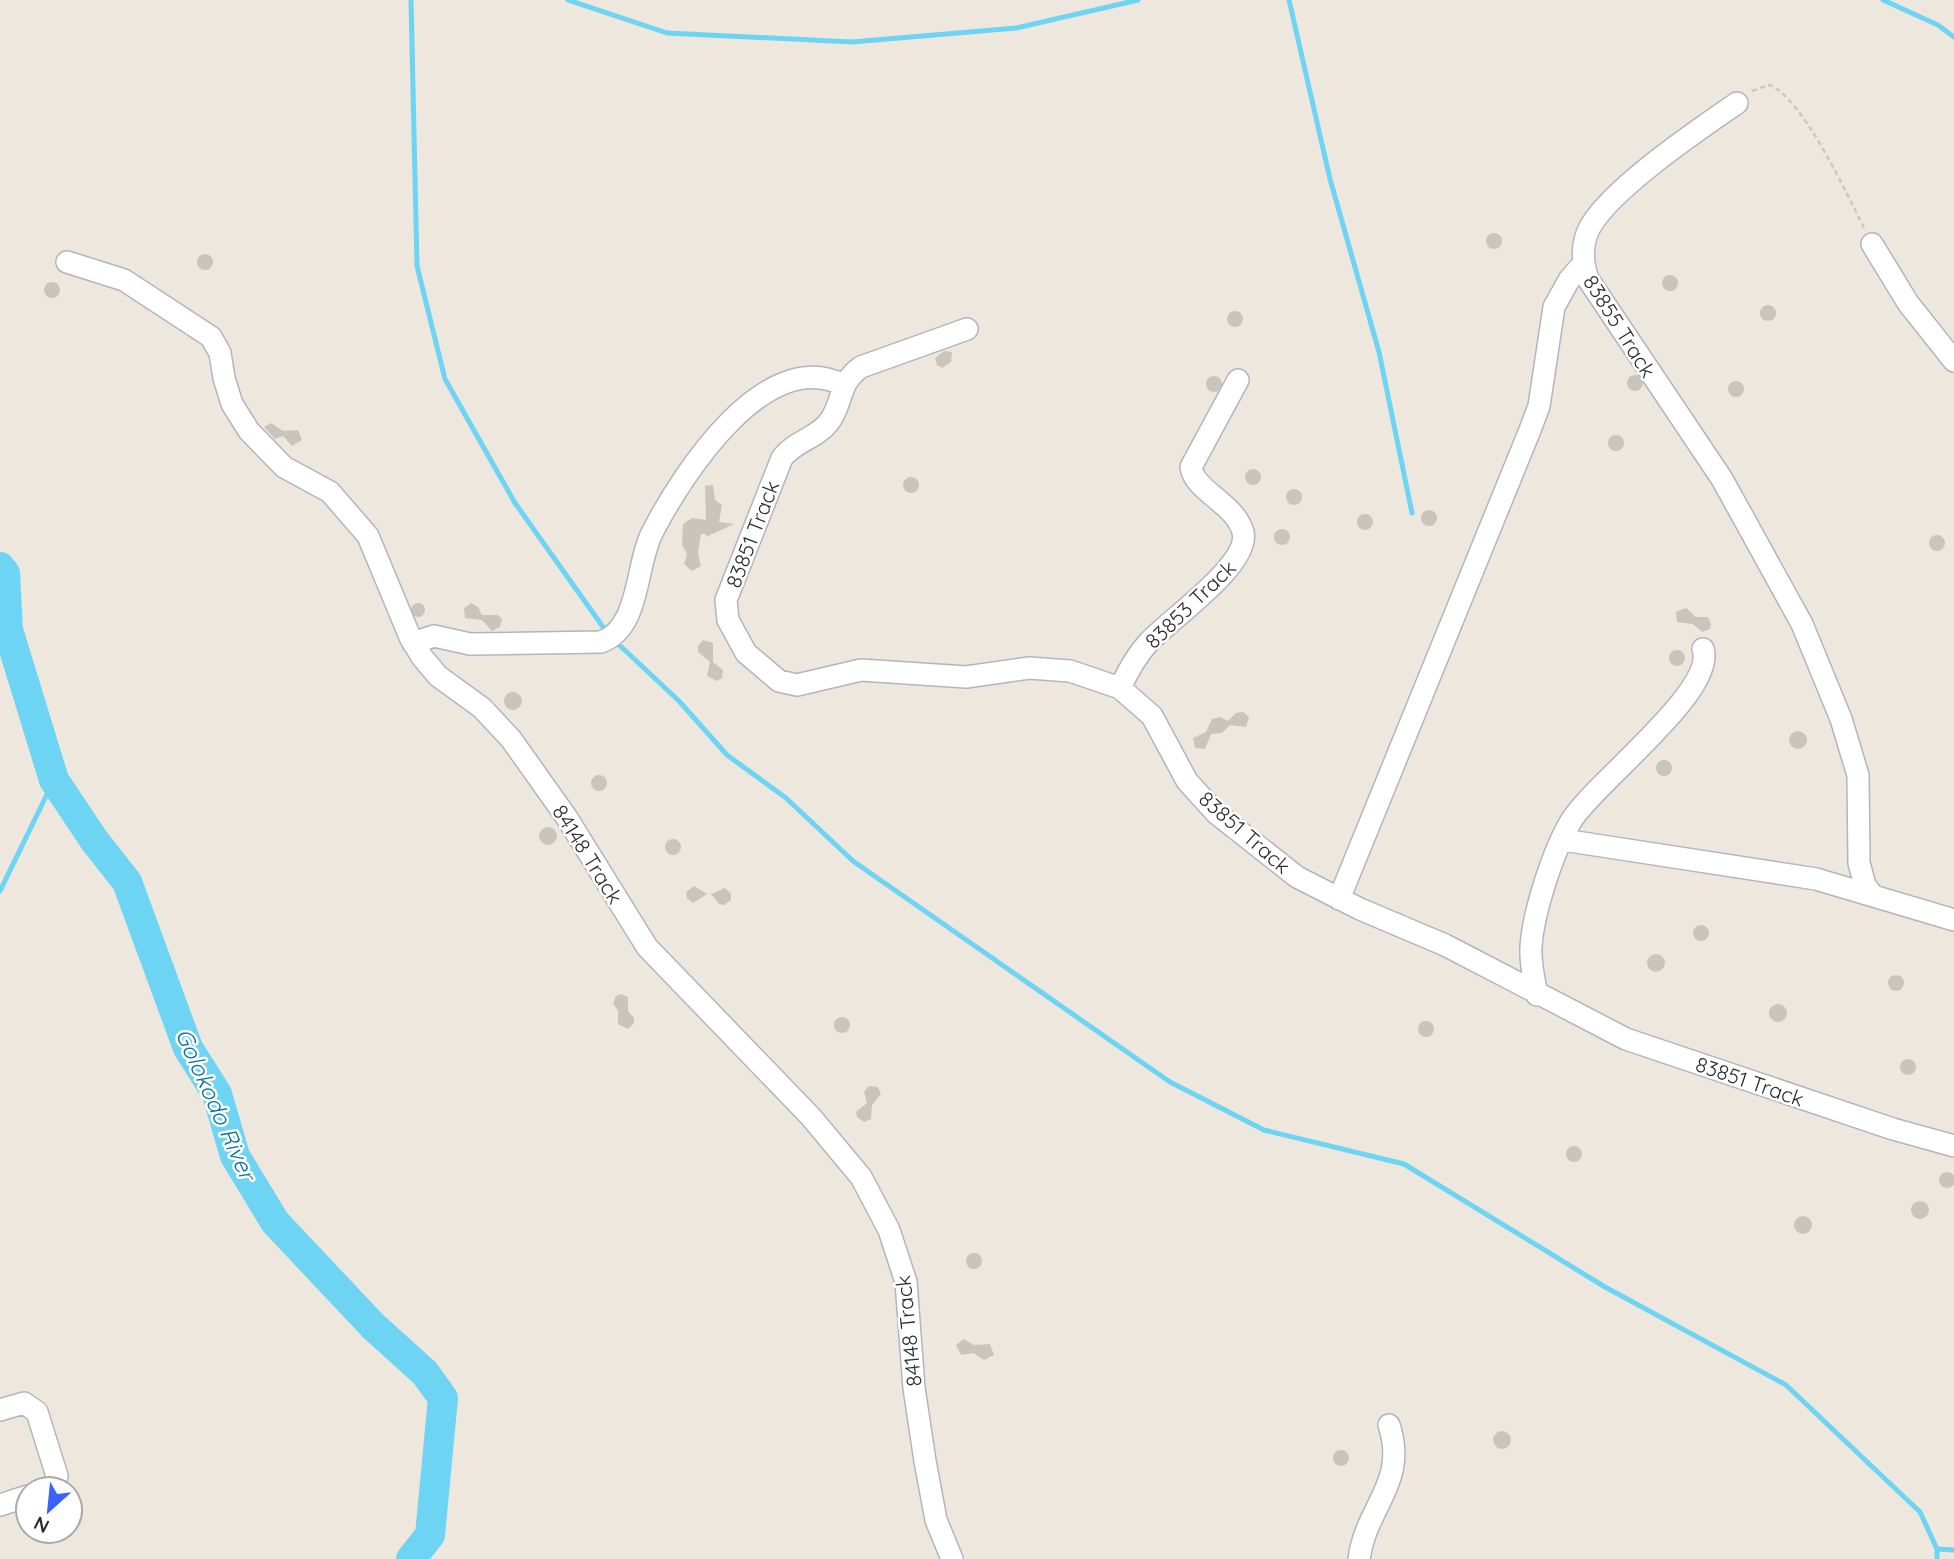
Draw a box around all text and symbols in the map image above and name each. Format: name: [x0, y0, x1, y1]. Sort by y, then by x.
street label: 83855 Track: [1578, 270, 1662, 382]
street label: 83851 Track: [720, 477, 784, 591]
street label: 83853 Track: [1139, 554, 1241, 654]
street label: 83851 Track: [1194, 785, 1296, 879]
street label: 84148 Track: [547, 800, 629, 908]
water label: Golokodo River: [170, 1024, 264, 1187]
street label: 83851 Track: [1692, 1050, 1808, 1112]
street label: 84148 Track: [889, 1274, 927, 1388]
north arrow: [14, 1475, 84, 1545]
text: N: [30, 1511, 53, 1539]

